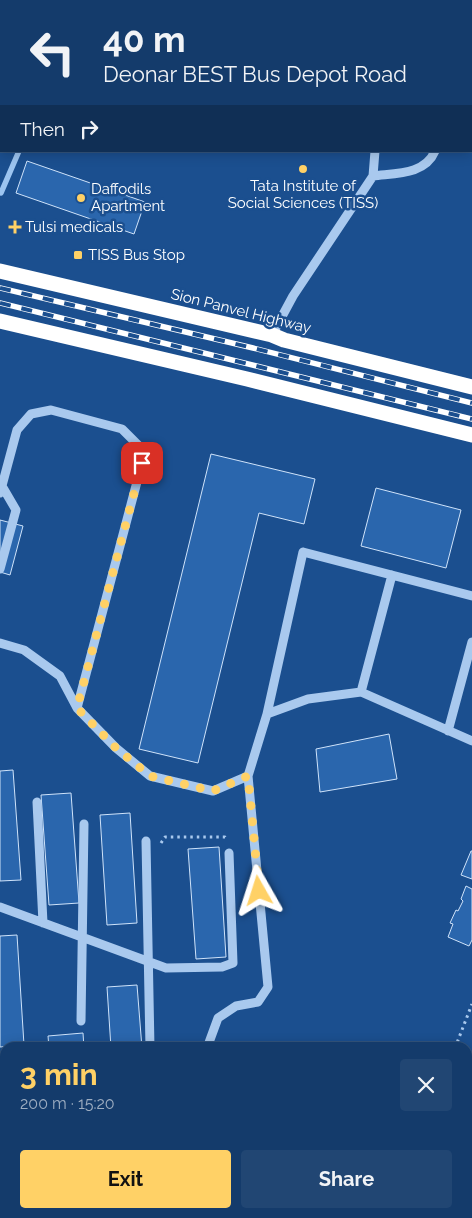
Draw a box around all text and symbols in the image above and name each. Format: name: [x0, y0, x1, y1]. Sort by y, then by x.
text: 40 m: [103, 19, 185, 60]
icon: left: [20, 20, 85, 85]
text: Deonar BEST Bus Depot Road: [103, 61, 407, 87]
icon: right: [75, 115, 103, 143]
text: Then: [20, 118, 65, 140]
marker: Tata Institute of Social Sciences (TISS): [297, 163, 309, 175]
place label: Tata Institute of Social Sciences (TISS): [228, 177, 378, 212]
place label: Daffodils Apartment: [91, 180, 165, 215]
marker: Daffodils Apartment: [75, 192, 87, 204]
place label: Tulsi medicals: [25, 218, 123, 236]
marker: Tulsi medicals: [9, 221, 21, 233]
place label: TISS Bus Stop: [88, 246, 185, 264]
marker: TISS Bus Stop: [72, 249, 84, 261]
street label: Sion Panvel Highway: [169, 285, 313, 337]
pin: [121, 442, 163, 484]
icon: arrive: [128, 449, 156, 477]
position arrow: [232, 864, 284, 916]
text: 3 min: [20, 1057, 98, 1092]
button: close: [400, 1059, 452, 1111]
text: 200 m · 15:20: [20, 1094, 115, 1113]
button: Exit: [20, 1150, 231, 1208]
button: Share: [241, 1150, 452, 1208]

